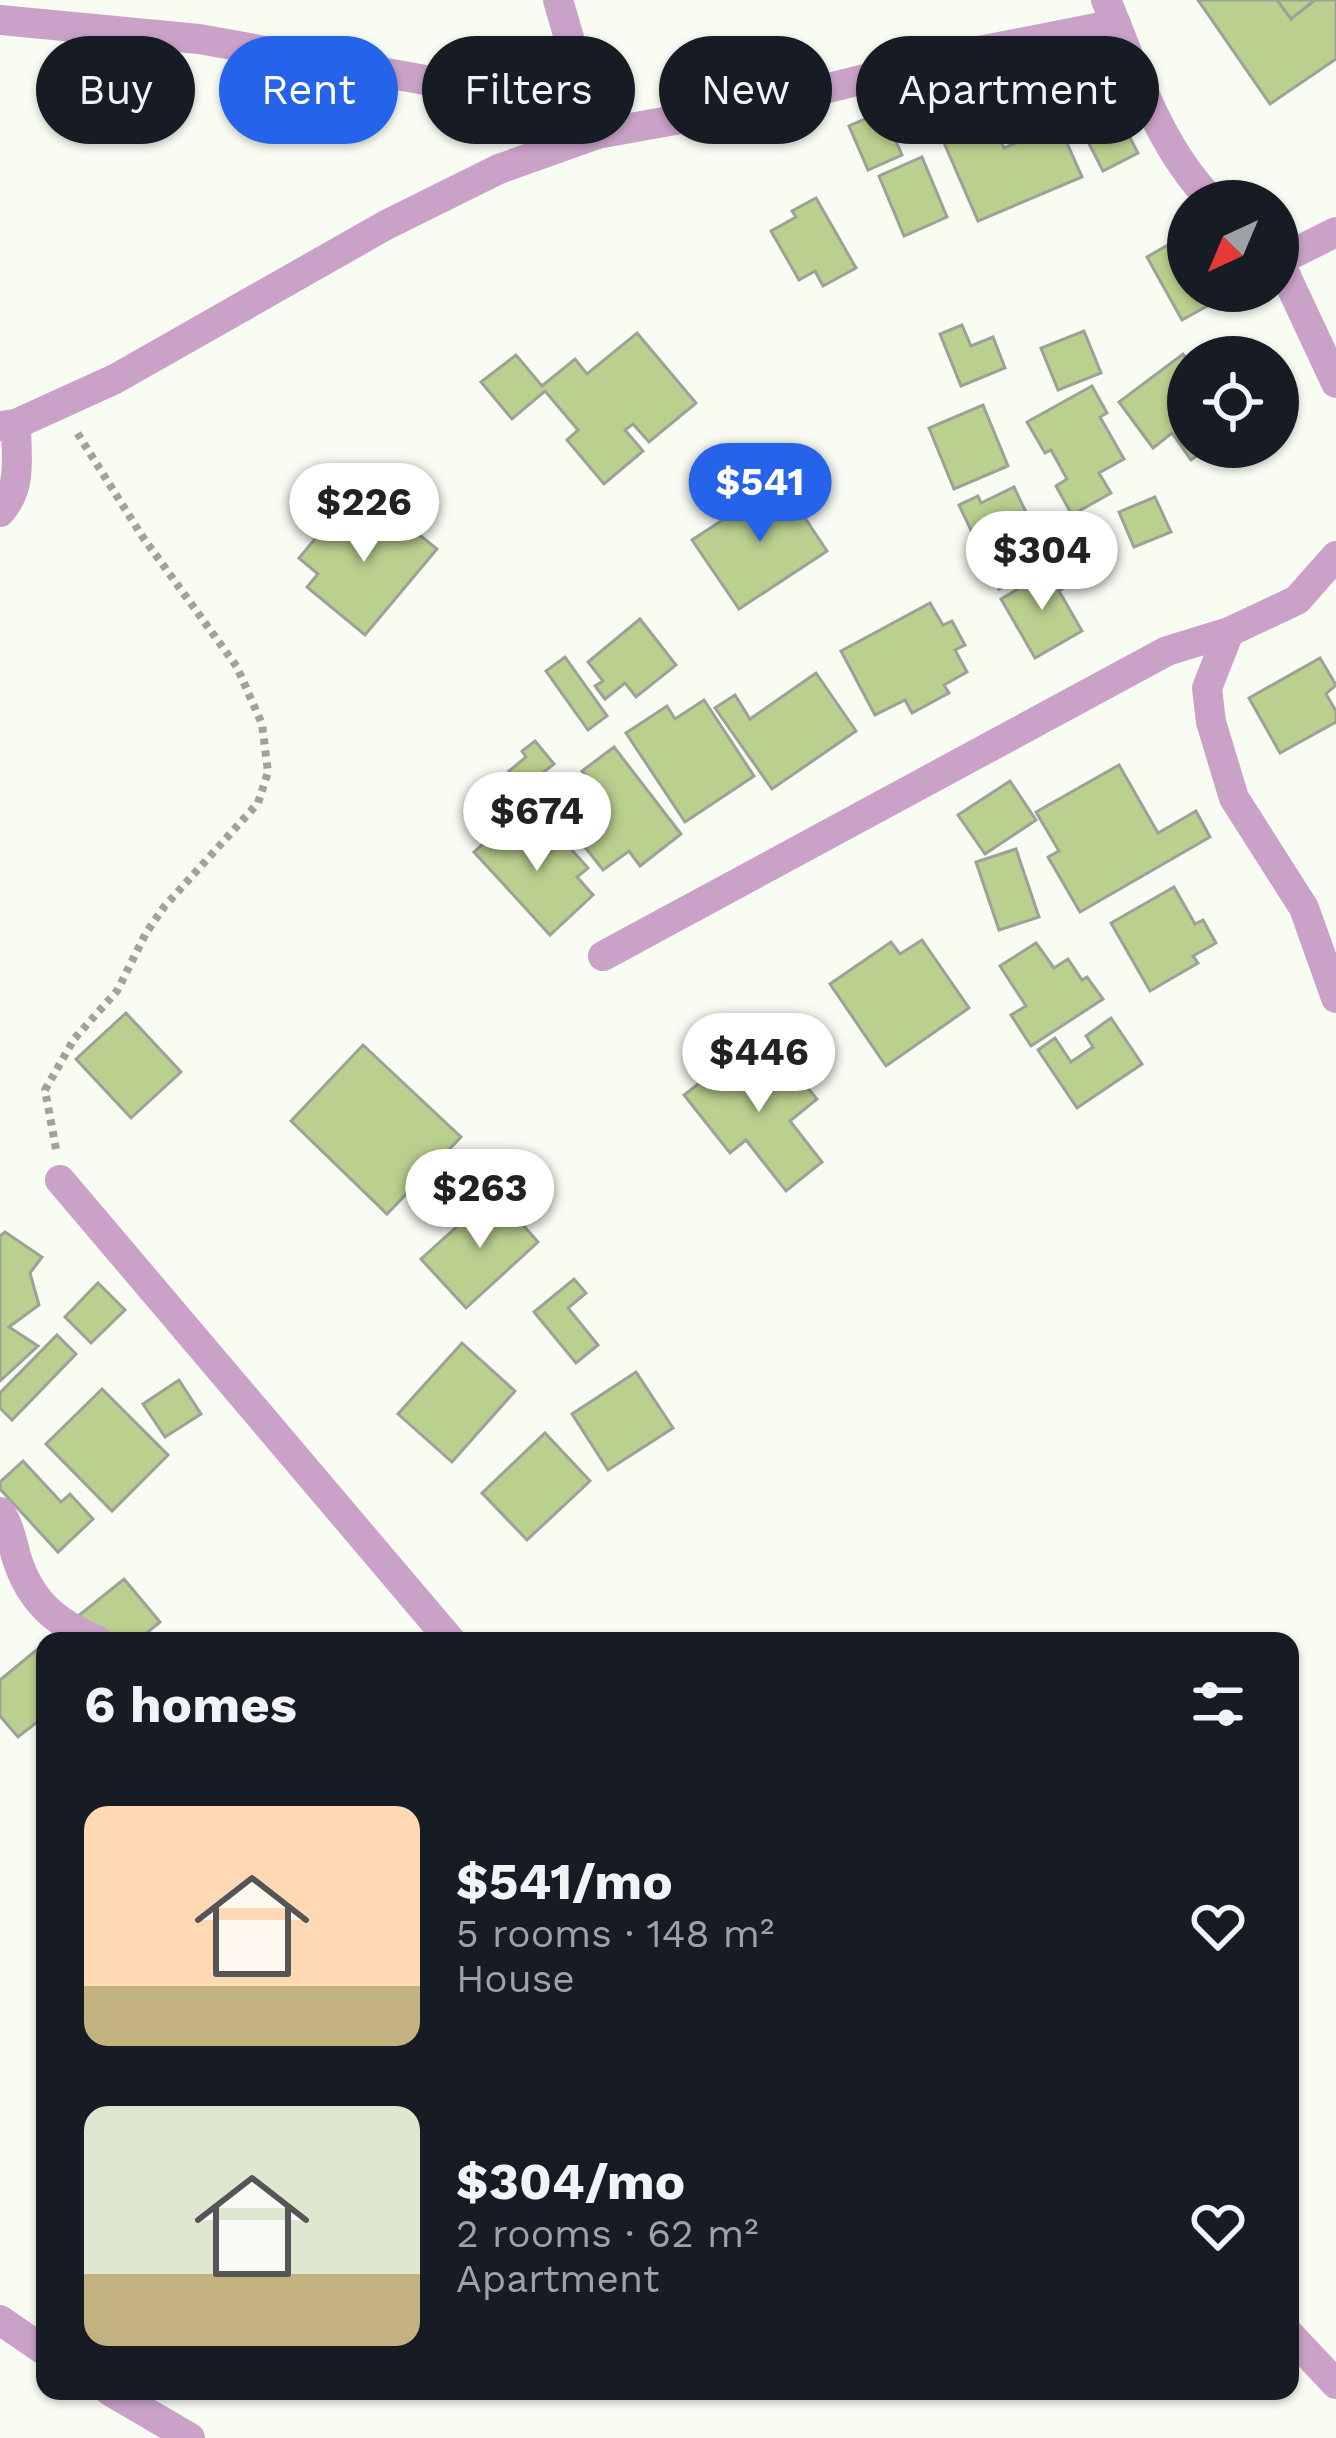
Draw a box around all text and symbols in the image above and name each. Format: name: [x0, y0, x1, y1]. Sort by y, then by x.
chip: Buy: [36, 36, 195, 144]
chip: Rent: [219, 36, 398, 144]
chip: Filters: [422, 36, 635, 144]
chip: New: [659, 36, 832, 144]
chip: Apartment: [856, 36, 1159, 144]
north arrow: [1167, 180, 1299, 312]
map controls: [1167, 180, 1299, 468]
button: locate: [1167, 336, 1299, 468]
pin: $541: [689, 443, 831, 545]
text: $541: [716, 459, 804, 504]
pin: $226: [293, 463, 435, 565]
text: $226: [316, 479, 412, 524]
pin: $304: [971, 511, 1113, 613]
text: $304: [993, 527, 1091, 572]
pin: $674: [466, 772, 608, 874]
text: $674: [490, 788, 584, 833]
pin: $446: [688, 1013, 830, 1115]
text: $446: [709, 1029, 809, 1074]
pin: $263: [409, 1149, 551, 1251]
text: $263: [432, 1165, 528, 1210]
icon: filters: [1185, 1671, 1251, 1737]
text: 6 homes: [84, 1675, 297, 1734]
text: $541/mo: [456, 1852, 673, 1911]
icon: home: [180, 1854, 324, 1998]
icon: heart: [1185, 1893, 1251, 1959]
text: 5 rooms · 148 m²: [456, 1911, 774, 1956]
text: House: [456, 1956, 575, 2001]
text: $304/mo: [456, 2152, 685, 2211]
icon: home: [180, 2154, 324, 2298]
icon: heart: [1185, 2193, 1251, 2259]
text: 2 rooms · 62 m²: [456, 2211, 758, 2256]
text: Apartment: [456, 2256, 659, 2301]

